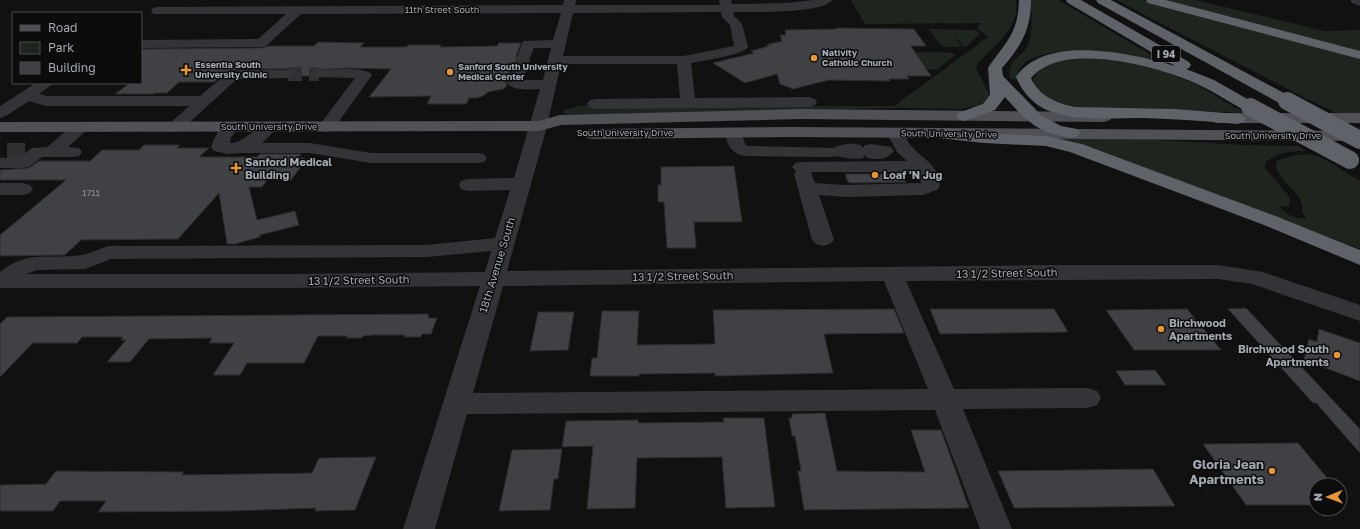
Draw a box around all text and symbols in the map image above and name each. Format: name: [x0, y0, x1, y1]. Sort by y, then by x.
street label: 11th Street South: [405, 4, 479, 15]
legend: [12, 12, 142, 84]
text: Road: [48, 20, 77, 35]
text: Park: [48, 40, 74, 55]
road number: I 94: [1152, 46, 1180, 62]
place label: Nativity Catholic Church: [822, 47, 893, 68]
marker: Nativity Catholic Church: [809, 53, 819, 63]
place label: Essentia South University Clinic: [195, 59, 267, 80]
text: Building: [48, 60, 96, 75]
place label: Sanford South University Medical Center: [458, 61, 568, 82]
marker: Essentia South University Clinic: [180, 64, 192, 76]
marker: Sanford South University Medical Center: [445, 67, 455, 77]
street label: South University Drive: [221, 121, 317, 132]
street label: South University Drive: [577, 127, 673, 138]
street label: South University Drive: [901, 127, 997, 140]
street label: South University Drive: [1225, 130, 1321, 141]
place label: Sanford Medical Building: [245, 155, 332, 181]
marker: Sanford Medical Building: [230, 162, 242, 174]
place label: Loaf 'N Jug: [883, 168, 943, 181]
marker: Loaf 'N Jug: [870, 170, 880, 180]
house number: 1711: [82, 187, 101, 198]
street label: 18th Avenue South: [476, 216, 517, 314]
street label: 13 1/2 Street South: [956, 265, 1058, 280]
street label: 13 1/2 Street South: [632, 268, 734, 283]
street label: 13 1/2 Street South: [308, 272, 410, 287]
place label: Birchwood Apartments: [1169, 316, 1232, 342]
marker: Birchwood Apartments: [1156, 324, 1166, 334]
place label: Birchwood South Apartments: [1238, 342, 1329, 368]
marker: Birchwood South Apartments: [1332, 350, 1342, 360]
place label: Gloria Jean Apartments: [1189, 456, 1264, 487]
marker: Gloria Jean Apartments: [1267, 466, 1277, 476]
north arrow: [1308, 477, 1348, 517]
text: N: [1311, 493, 1324, 501]

